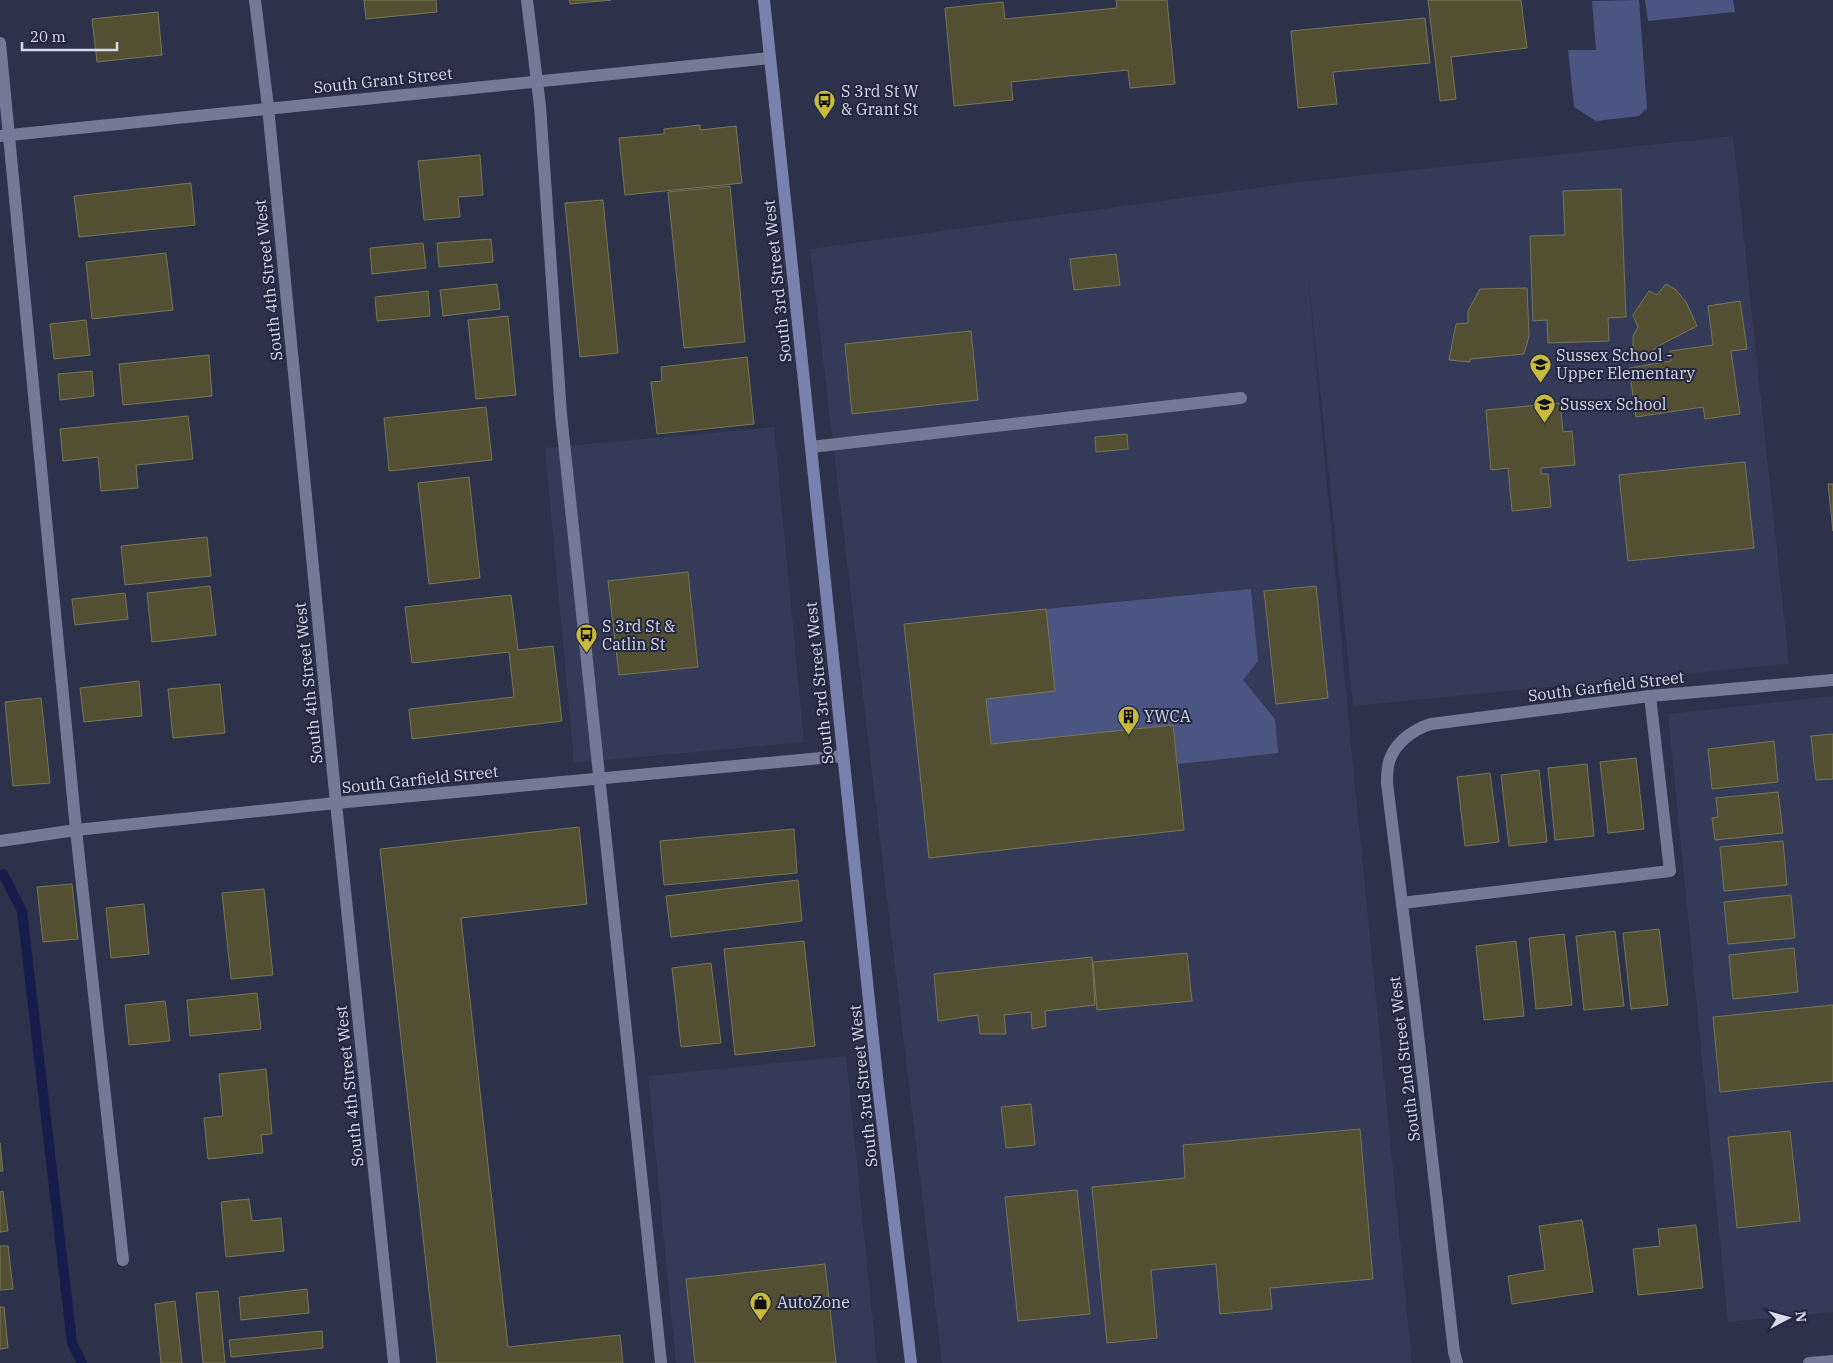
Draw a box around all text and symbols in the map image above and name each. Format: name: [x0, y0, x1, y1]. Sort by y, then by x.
scale bar: [22, 20, 118, 52]
text: 20 m: [30, 27, 66, 46]
street label: South Grant Street: [313, 63, 454, 97]
place label: S 3rd St W & Grant St: [841, 81, 919, 119]
bus stop icon: S 3rd St W & Grant St: [813, 88, 837, 119]
street label: South 4th Street West: [250, 198, 286, 362]
street label: South 3rd Street West: [758, 198, 795, 363]
place label: Sussex School - Upper Elementary: [1556, 345, 1696, 383]
school or university icon: Sussex School - Upper Elementary: [1528, 352, 1552, 383]
school or university icon: Sussex School: [1532, 392, 1556, 423]
place label: Sussex School: [1560, 394, 1667, 414]
street label: South 3rd Street West: [800, 600, 837, 765]
street label: South 4th Street West: [290, 601, 326, 765]
place label: S 3rd St & Catlin St: [602, 616, 675, 654]
bus stop icon: S 3rd St & Catlin St: [574, 623, 598, 654]
street label: South Garfield Street: [1527, 666, 1686, 706]
building icon: YWCA: [1116, 704, 1140, 735]
place label: YWCA: [1144, 706, 1191, 726]
street label: South Garfield Street: [341, 761, 500, 797]
street label: South 2nd Street West: [1384, 975, 1424, 1143]
street label: South 3rd Street West: [844, 1003, 881, 1168]
street label: South 4th Street West: [331, 1004, 367, 1168]
shop icon: AutoZone: [749, 1290, 773, 1321]
place label: AutoZone: [777, 1292, 850, 1312]
north arrow: [1763, 1293, 1813, 1343]
text: N: [1791, 1310, 1810, 1323]

